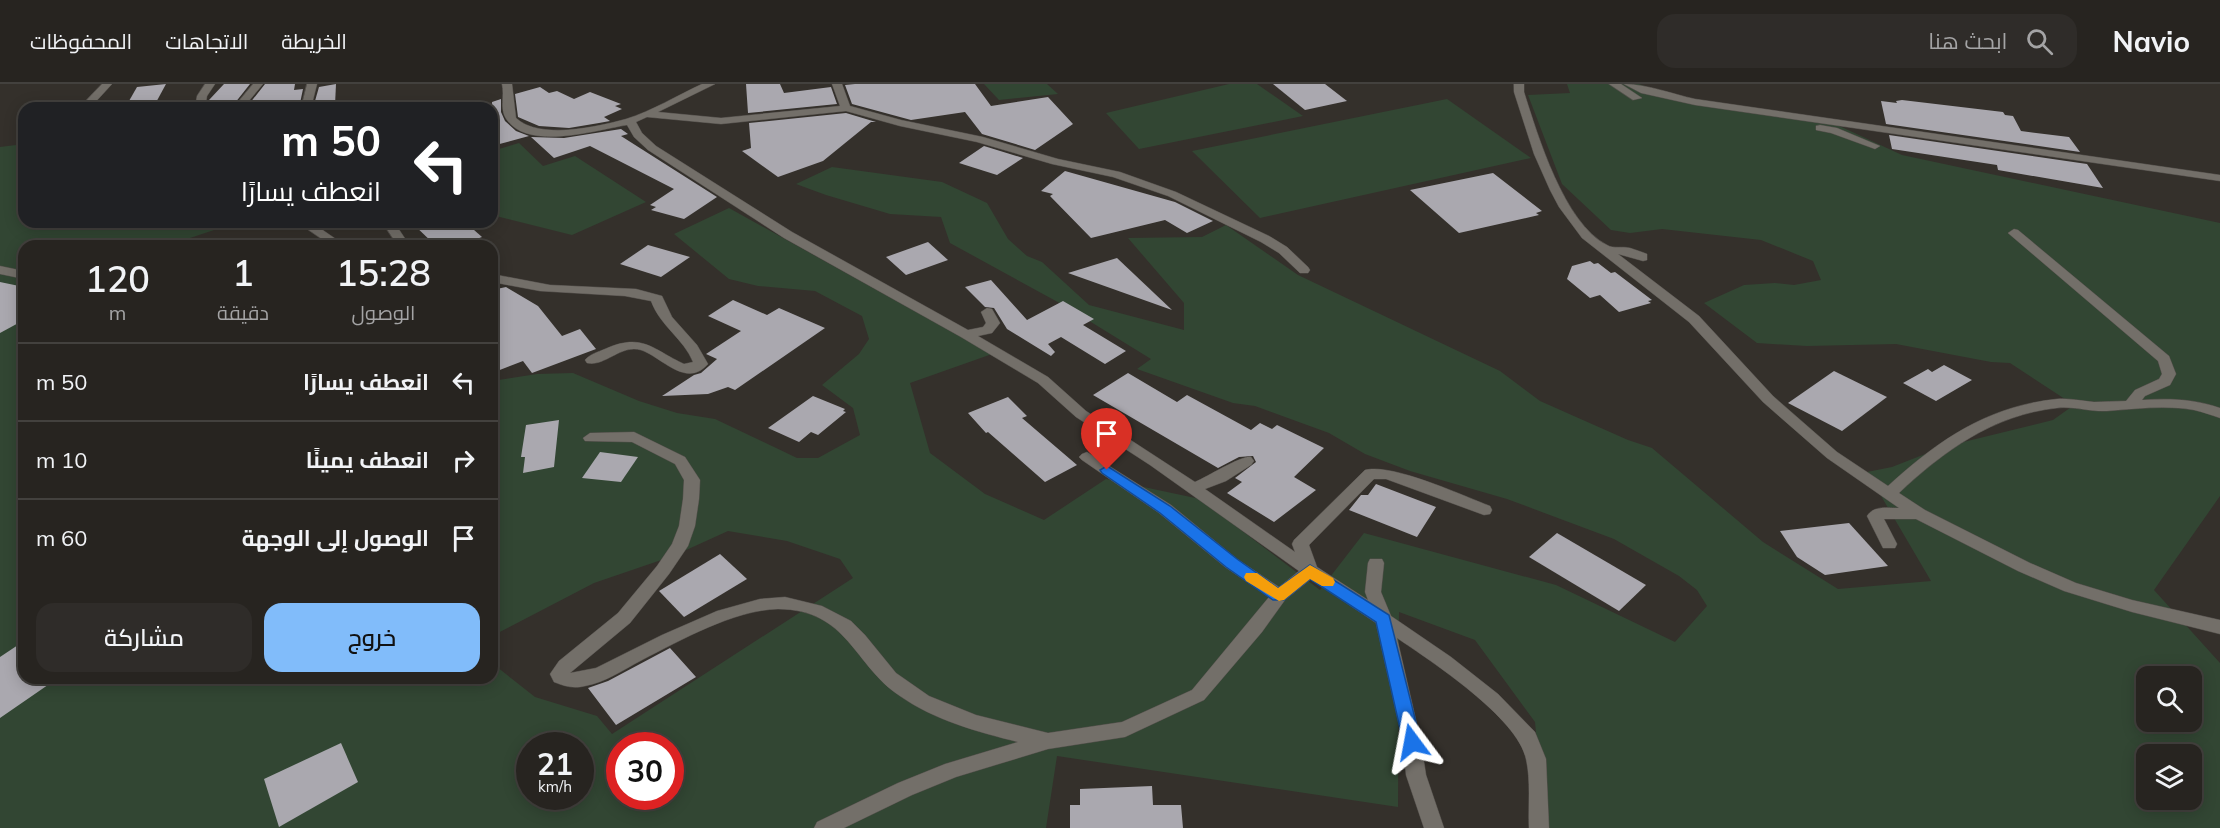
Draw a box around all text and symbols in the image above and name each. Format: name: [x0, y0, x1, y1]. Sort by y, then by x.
search box: [1657, 14, 2077, 68]
text: Navio: [2113, 24, 2190, 59]
icon: search: [2023, 25, 2056, 58]
text: ابحث هنا: [1928, 27, 2008, 55]
text: المحفوظات: [30, 28, 132, 54]
text: الاتجاهات: [165, 28, 248, 54]
text: الخريطة: [281, 28, 347, 54]
text: 50 m: [281, 114, 381, 167]
icon: left: [402, 126, 480, 204]
text: انعطف يسارًا: [241, 174, 381, 208]
text: 1: [232, 250, 254, 295]
text: 15:28: [336, 250, 431, 295]
text: 120: [85, 256, 150, 301]
text: m: [109, 300, 126, 325]
text: دقيقة: [217, 300, 269, 325]
text: الوصول: [352, 300, 415, 325]
icon: left: [447, 366, 480, 399]
text: 50 m: [36, 368, 87, 396]
text: انعطف يسارًا: [303, 368, 429, 396]
pin: [1081, 408, 1132, 470]
icon: arrive: [1090, 417, 1123, 450]
icon: right: [447, 444, 480, 477]
text: 10 m: [36, 446, 87, 474]
text: انعطف يمينًا: [306, 446, 429, 474]
icon: arrive: [447, 522, 480, 555]
text: 60 m: [36, 524, 87, 552]
text: الوصول إلى الوجهة: [242, 524, 429, 552]
button: مشاركة: [36, 603, 252, 672]
button: خروج: [264, 603, 480, 672]
map controls: [2136, 666, 2202, 810]
button: search: [2136, 666, 2202, 732]
position arrow: [1380, 710, 1444, 774]
speed limit sign: 30: [606, 732, 684, 810]
button: layers: [2136, 744, 2202, 810]
text: 21: [537, 745, 573, 783]
text: km/h: [538, 777, 572, 796]

